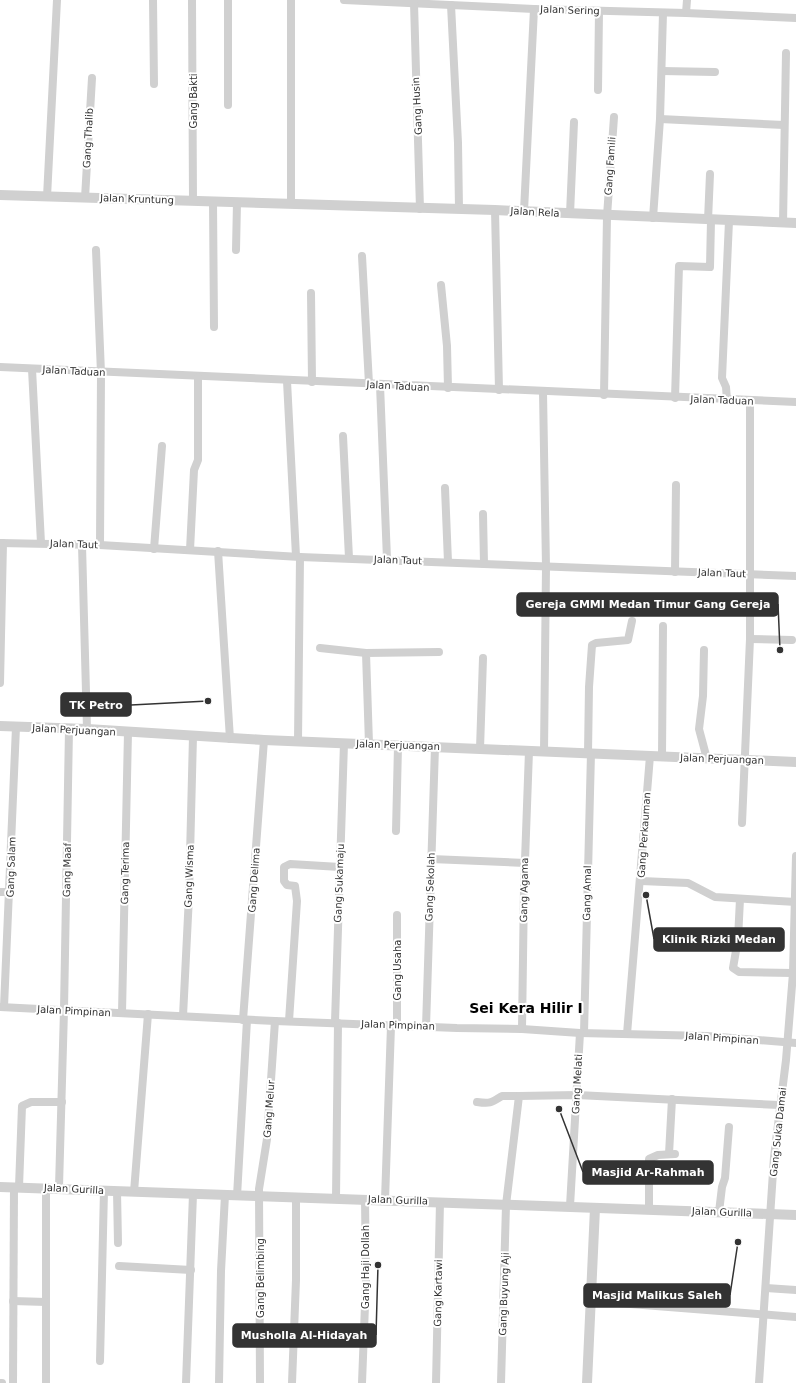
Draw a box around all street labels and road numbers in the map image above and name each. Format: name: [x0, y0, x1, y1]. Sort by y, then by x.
street label: Jalan Sering: [539, 3, 600, 17]
street label: Gang Bakti: [188, 73, 199, 129]
street label: Gang Husin: [410, 77, 424, 135]
street label: Gang Thalib: [81, 108, 95, 168]
street label: Gang Famili: [602, 136, 618, 196]
street label: Jalan Kruntung: [99, 192, 174, 206]
street label: Jalan Rela: [509, 205, 560, 219]
street label: Jalan Taduan: [41, 364, 106, 378]
street label: Jalan Taduan: [365, 379, 430, 393]
street label: Jalan Taduan: [689, 393, 754, 407]
street label: Jalan Taut: [49, 538, 98, 550]
street label: Jalan Taut: [373, 554, 422, 566]
street label: Jalan Taut: [697, 567, 746, 579]
street label: Jalan Perjuangan: [31, 722, 116, 738]
street label: Jalan Perjuangan: [355, 738, 440, 752]
street label: Jalan Perjuangan: [679, 752, 764, 766]
street label: Gang Perkauman: [636, 792, 652, 878]
street label: Gang Salam: [4, 836, 18, 898]
street label: Gang Terima: [119, 841, 131, 905]
street label: Gang Maaf: [61, 842, 73, 897]
street label: Gang Sukamaju: [332, 843, 346, 923]
street label: Gang Wisma: [182, 844, 196, 908]
street label: Gang Delima: [246, 847, 262, 913]
street label: Gang Sekolah: [423, 852, 437, 922]
street label: Gang Agama: [518, 857, 530, 923]
street label: Gang Amal: [581, 865, 593, 921]
street label: Gang Usaha: [392, 940, 403, 1000]
street label: Jalan Pimpinan: [36, 1004, 111, 1018]
street label: Jalan Pimpinan: [360, 1018, 435, 1032]
street label: Jalan Pimpinan: [684, 1030, 759, 1046]
street label: Gang Melati: [570, 1054, 584, 1114]
street label: Gang Melur: [261, 1079, 277, 1138]
street label: Gang Suka Damai: [768, 1087, 788, 1177]
street label: Jalan Gurilla: [43, 1182, 104, 1196]
street label: Jalan Gurilla: [367, 1193, 428, 1207]
street label: Jalan Gurilla: [691, 1205, 752, 1219]
street label: Gang Haji Dollah: [360, 1225, 371, 1309]
street label: Gang Belimbing: [255, 1238, 266, 1318]
street label: Gang Buyung Aji: [497, 1252, 511, 1336]
street label: Gang Kartawi: [432, 1259, 444, 1327]

